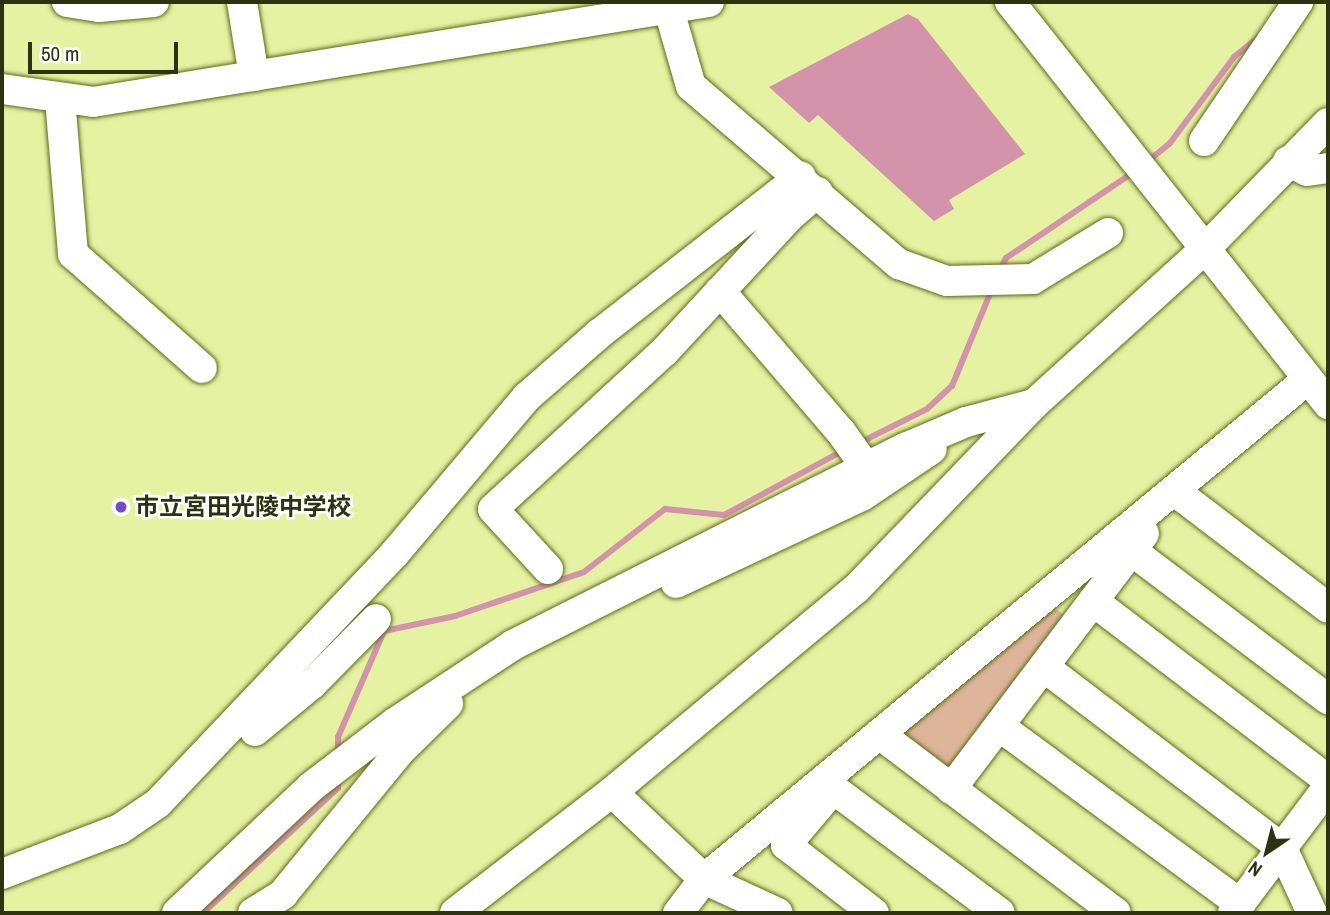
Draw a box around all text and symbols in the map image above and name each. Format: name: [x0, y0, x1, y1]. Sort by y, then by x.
scale bar: [32, 28, 182, 72]
text: 50 m: [41, 39, 79, 68]
place label: 市立宮田光陵中学校: [135, 493, 351, 521]
marker: 市立宮田光陵中学校: [113, 499, 129, 515]
north arrow: [1232, 817, 1302, 887]
text: N: [1243, 855, 1267, 883]

